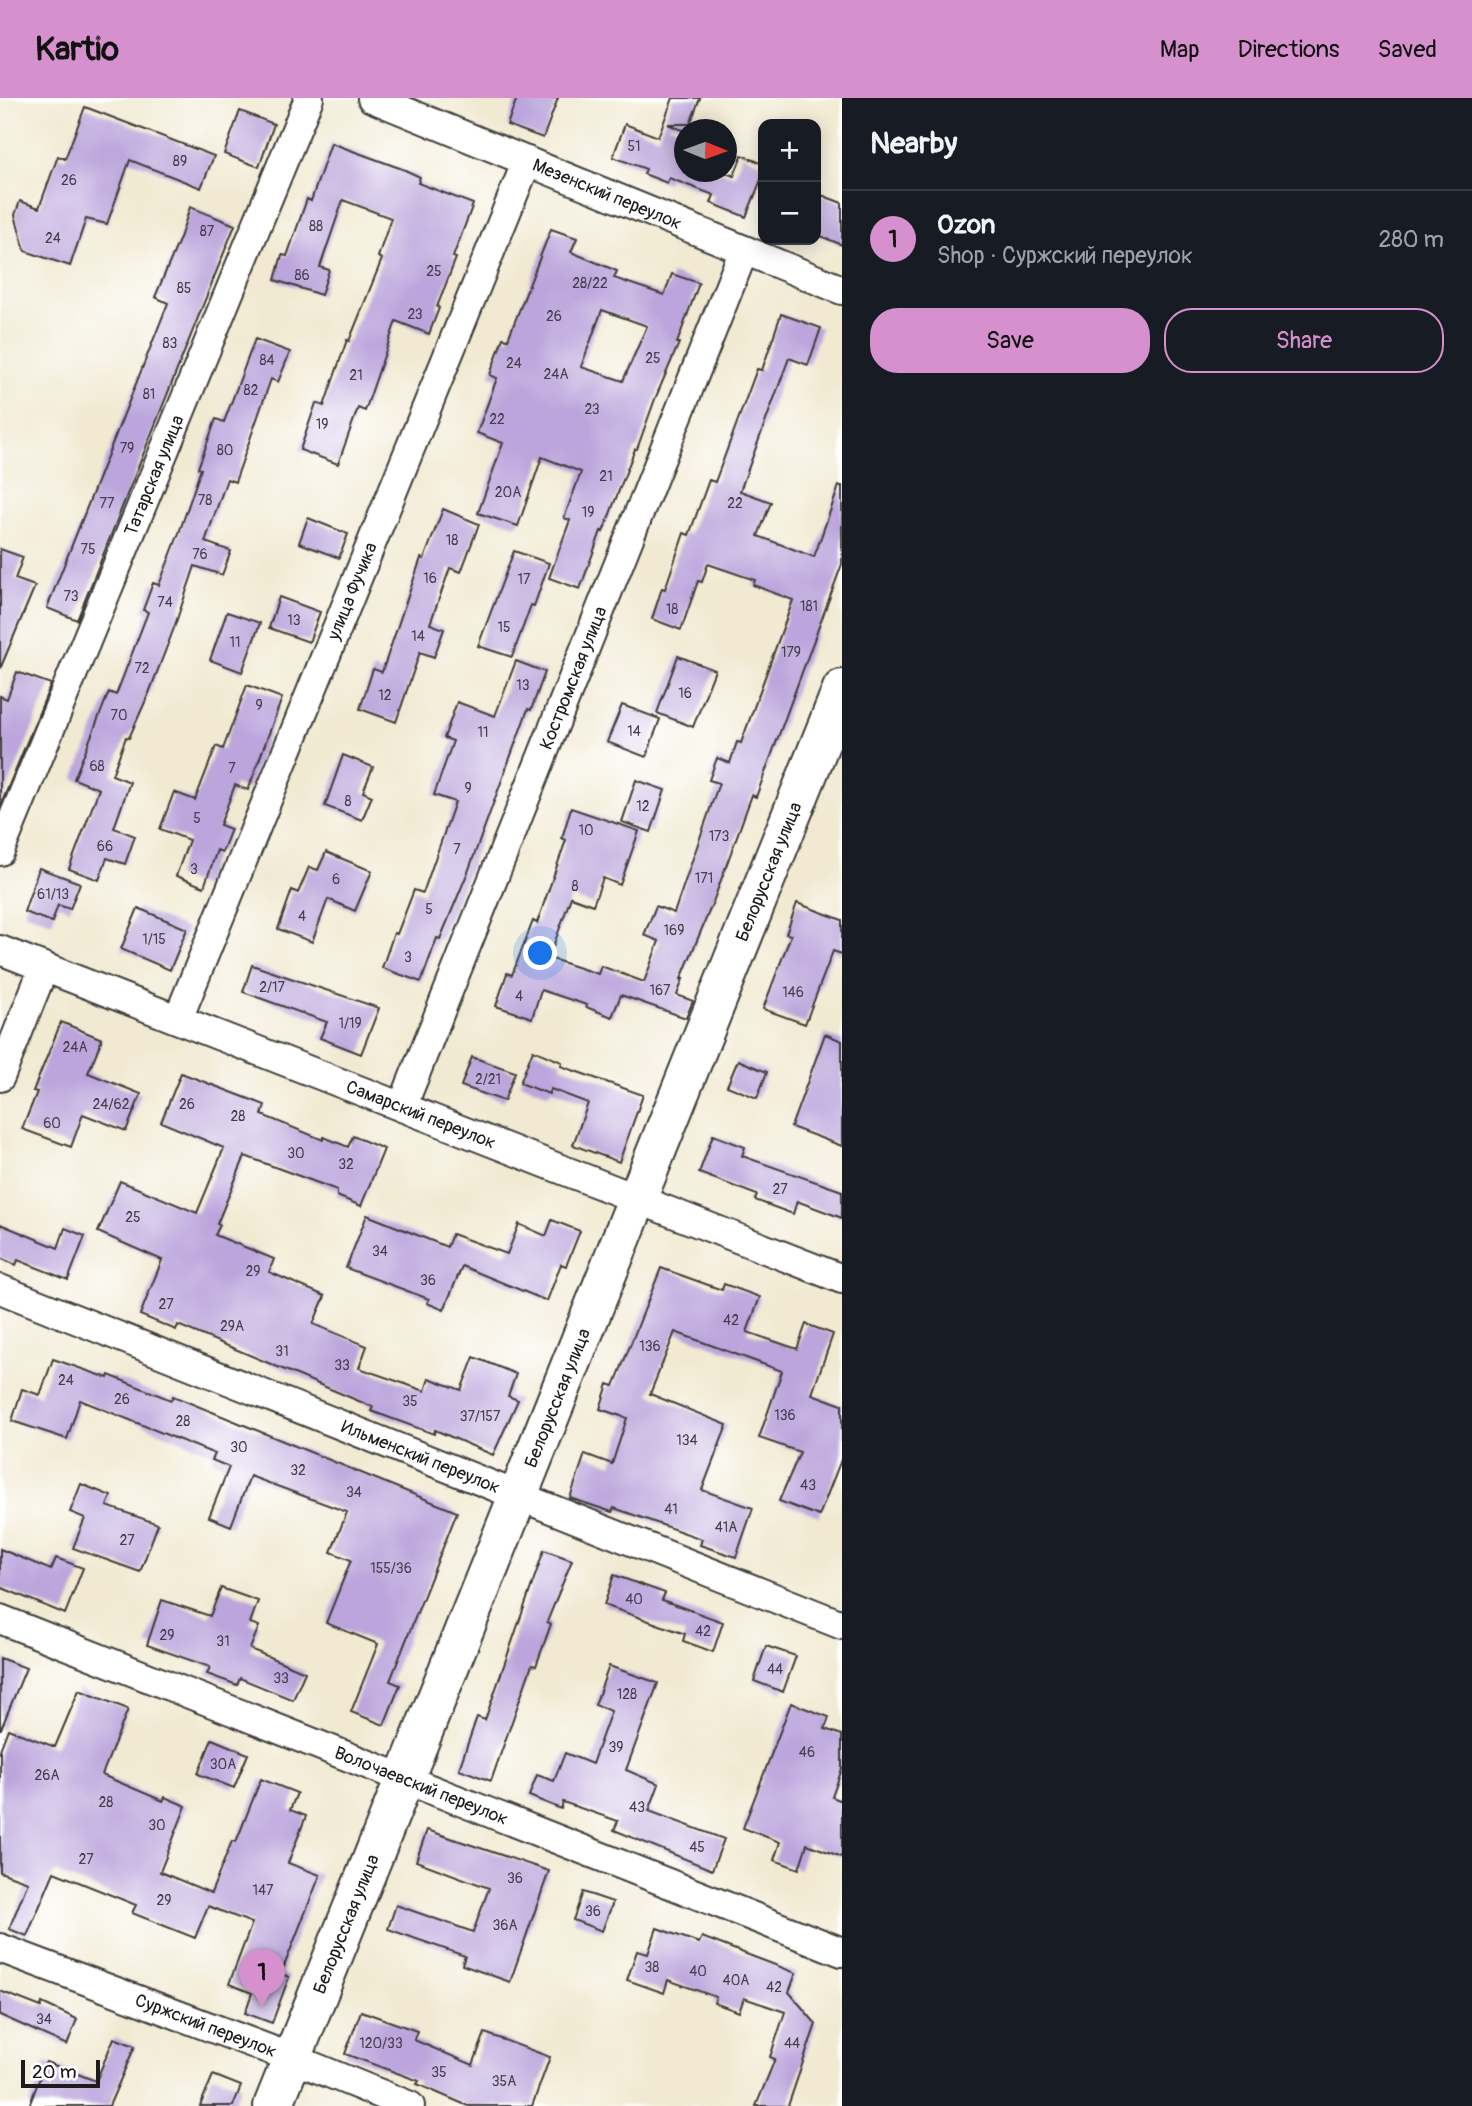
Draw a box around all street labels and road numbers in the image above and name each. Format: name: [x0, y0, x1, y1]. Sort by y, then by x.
street label: Мезенский переулок: [529, 154, 685, 235]
street label: Татарская улица: [120, 412, 190, 539]
street label: улица Фучика: [322, 539, 383, 644]
street label: Костромская улица: [535, 603, 613, 753]
street label: Белорусская улица: [731, 799, 807, 945]
street label: Самарский переулок: [343, 1075, 499, 1155]
street label: Белорусская улица: [519, 1325, 596, 1471]
street label: Ильменский переулок: [338, 1415, 503, 1499]
street label: Волочаевский переулок: [331, 1741, 511, 1831]
street label: Белорусская улица: [308, 1851, 385, 1997]
street label: Суржский переулок: [132, 1989, 280, 2063]

